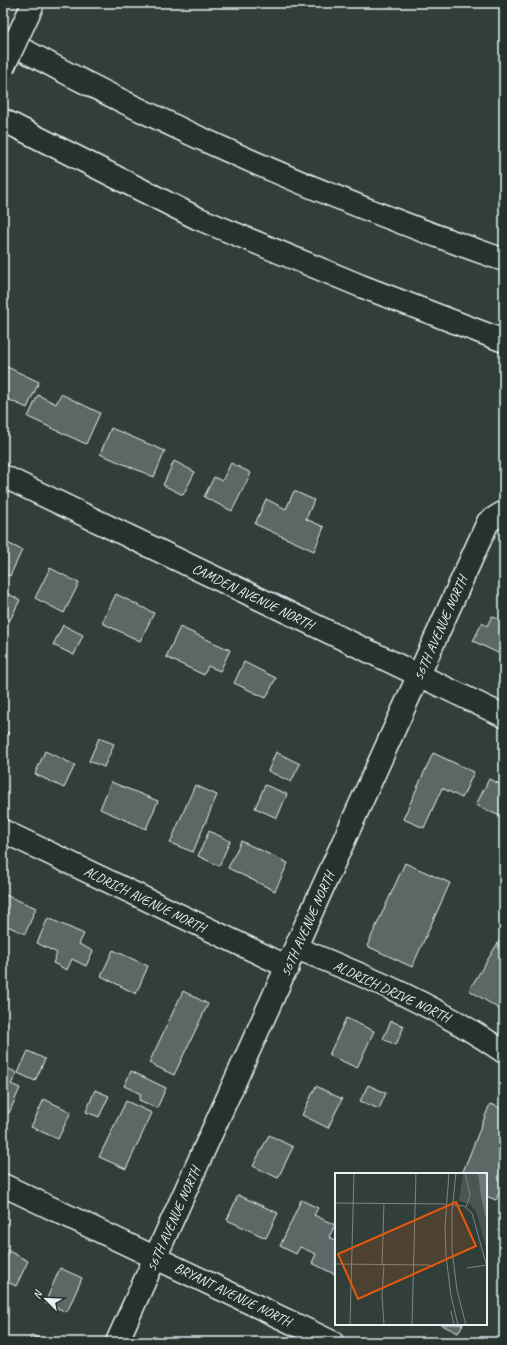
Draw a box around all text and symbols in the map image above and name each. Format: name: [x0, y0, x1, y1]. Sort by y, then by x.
street label: CAMDEN AVENUE NORTH: [189, 560, 318, 634]
street label: 56TH AVENUE NORTH: [410, 571, 472, 683]
street label: ALDRICH AVENUE NORTH: [81, 863, 210, 937]
street label: 56TH AVENUE NORTH: [277, 867, 339, 979]
street label: ALDRICH DRIVE NORTH: [331, 957, 455, 1027]
street label: 56TH AVENUE NORTH: [143, 1162, 205, 1274]
inset map: [335, 1173, 487, 1325]
street label: BRYANT AVENUE NORTH: [172, 1259, 296, 1331]
north arrow: [26, 1279, 66, 1319]
text: N: [29, 1287, 46, 1301]

